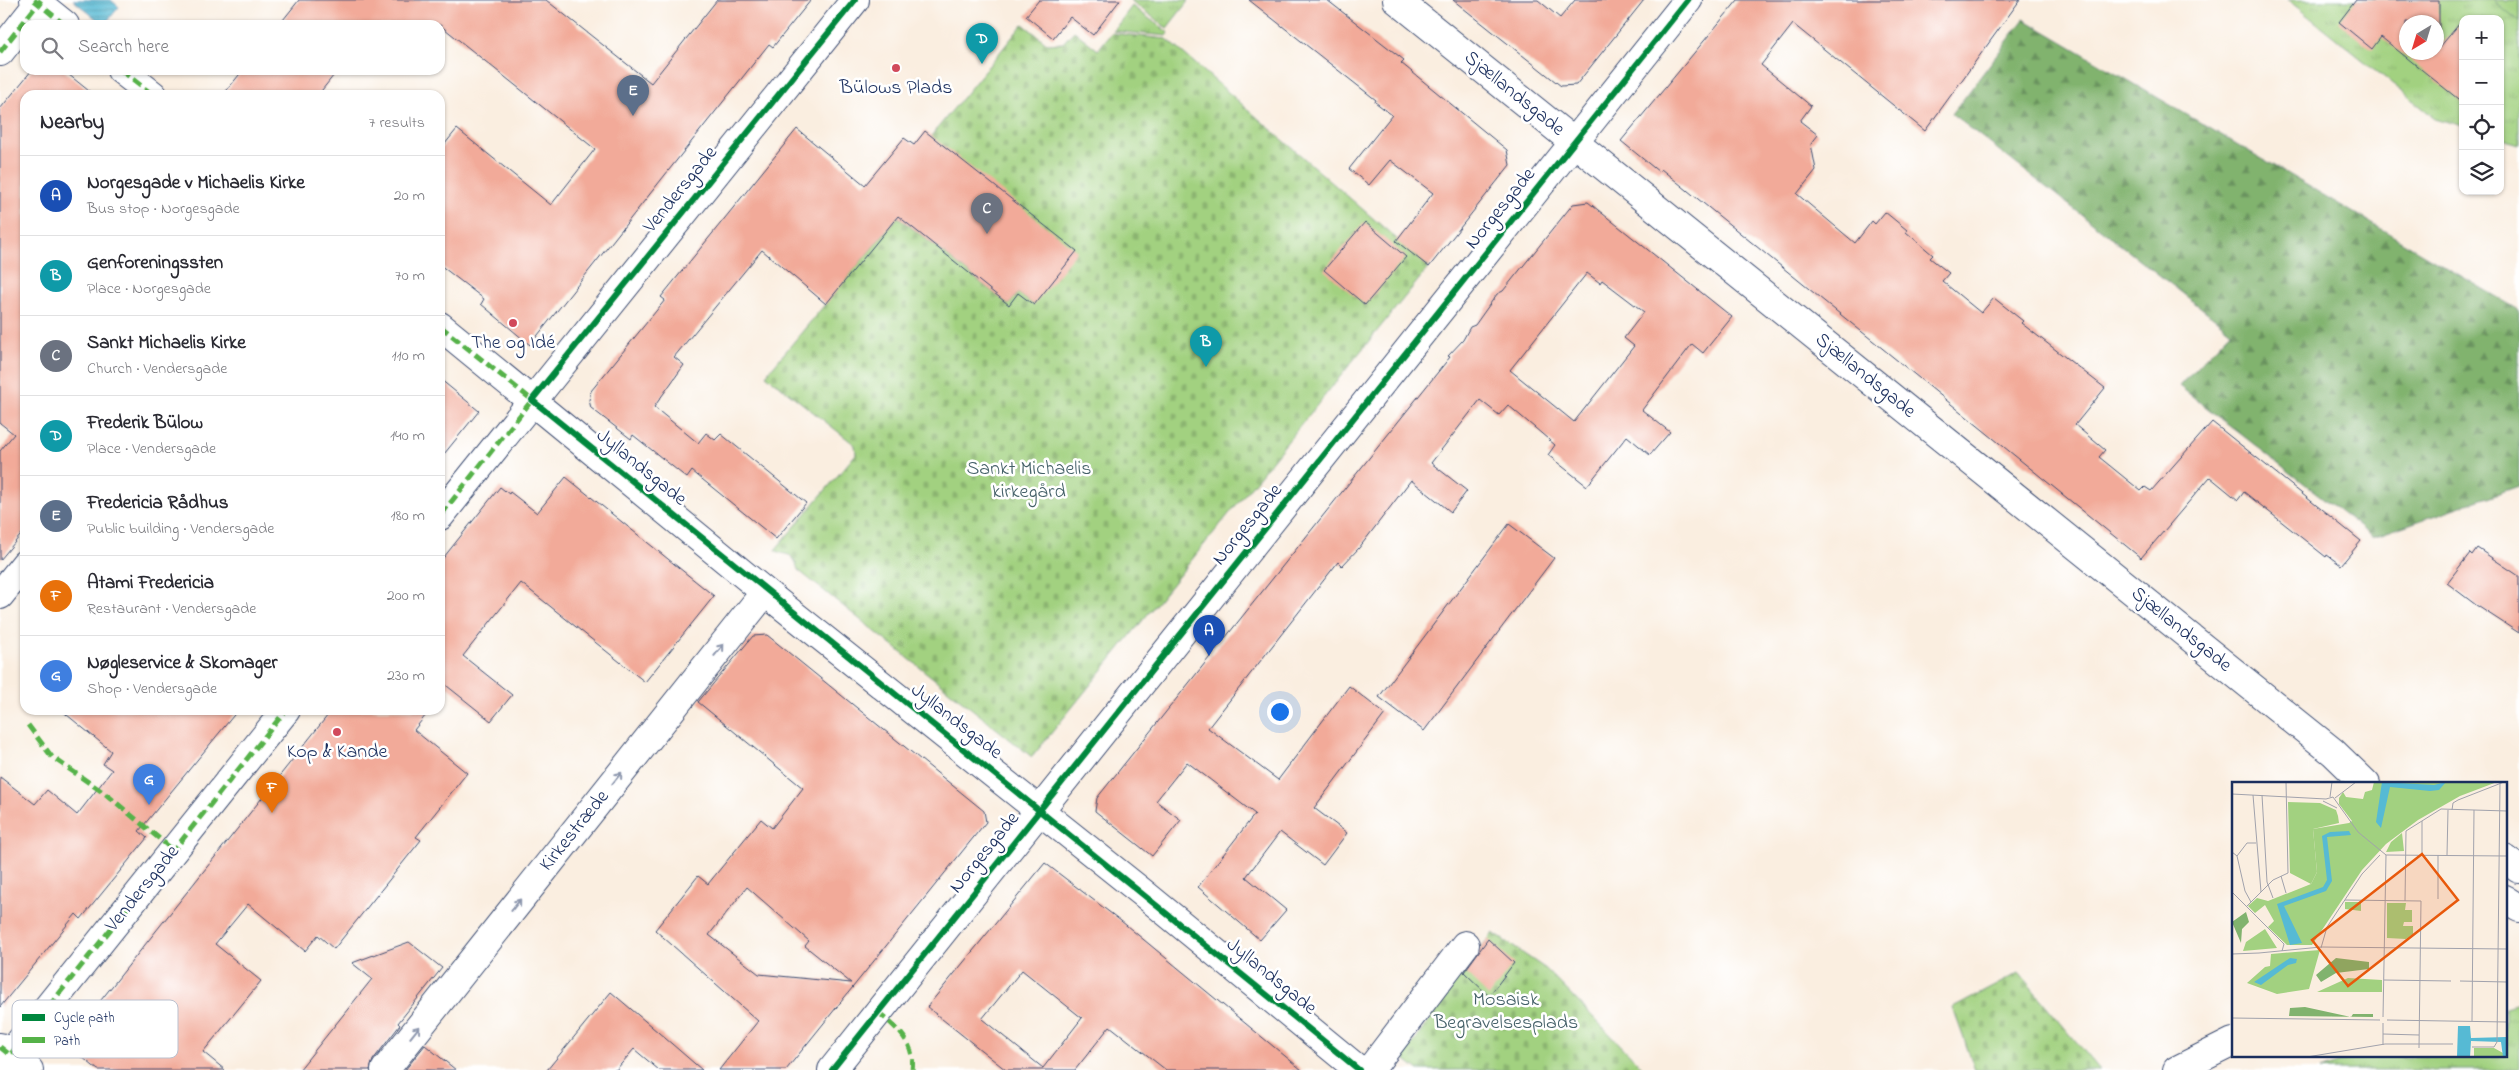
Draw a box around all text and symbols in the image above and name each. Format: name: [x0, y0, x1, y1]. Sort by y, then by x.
north arrow: [2399, 15, 2444, 60]
map controls: [2459, 15, 2504, 195]
button: +: [2459, 15, 2504, 60]
search box: [20, 20, 445, 75]
pin: D: [966, 23, 998, 64]
icon: search: [38, 34, 66, 62]
text: Search here: [78, 34, 169, 61]
street label: Sjællandsgade: [1457, 44, 1571, 145]
button: −: [2459, 60, 2504, 105]
marker: Bülows Plads: [890, 62, 902, 74]
place label: Bülows Plads: [839, 74, 952, 103]
pin: E: [617, 75, 649, 116]
button: locate: [2459, 105, 2504, 150]
text: Nearby: [40, 108, 104, 138]
text: 7 results: [369, 111, 425, 135]
street label: Vendersgade: [636, 140, 726, 241]
button: layers: [2459, 150, 2504, 195]
street label: Norgesgade: [1459, 162, 1544, 257]
text: Norgesgade v Michaelis Kirke: [87, 170, 305, 197]
text: A: [51, 184, 61, 208]
text: 20 m: [394, 184, 425, 208]
pin: C: [971, 193, 1003, 234]
text: Bus stop · Norgesgade: [87, 197, 240, 221]
text: Genforeningssten: [87, 250, 223, 277]
text: B: [51, 264, 61, 288]
text: 70 m: [395, 264, 425, 288]
text: Place · Norgesgade: [87, 277, 211, 301]
marker: The og Idé: [507, 317, 519, 329]
pin: B: [1190, 326, 1222, 367]
street label: Sjællandsgade: [1808, 326, 1922, 427]
place label: The og Idé: [471, 329, 555, 359]
text: Sankt Michaelis Kirke: [87, 330, 246, 357]
text: C: [52, 344, 60, 368]
text: 110 m: [391, 344, 425, 368]
text: Church · Vendersgade: [87, 357, 227, 381]
text: Frederik Bülow: [87, 410, 203, 437]
street label: Jyllandsgade: [589, 422, 693, 515]
text: D: [50, 424, 62, 448]
text: 140 m: [390, 424, 425, 448]
text: Place · Vendersgade: [87, 437, 216, 461]
park label: Sankt Michaelis kirkegård: [967, 455, 1092, 508]
street label: Norgesgade: [1206, 478, 1291, 573]
text: Fredericia Rådhus: [87, 490, 229, 517]
text: E: [51, 504, 61, 528]
text: 180 m: [391, 504, 425, 528]
text: Public building · Vendersgade: [87, 517, 274, 541]
text: Atami Fredericia: [87, 570, 214, 597]
street label: Sjællandsgade: [2124, 580, 2238, 681]
text: F: [51, 584, 61, 608]
text: 200 m: [387, 584, 425, 608]
text: Restaurant · Vendersgade: [87, 597, 256, 621]
pin: A: [1193, 615, 1225, 656]
one-way arrow: [713, 644, 724, 657]
text: Nøgleservice & Skomager: [87, 650, 278, 677]
text: G: [51, 664, 61, 688]
text: 230 m: [387, 664, 425, 688]
text: Shop · Vendersgade: [87, 677, 217, 701]
street label: Jyllandsgade: [903, 677, 1008, 768]
your location: [1267, 699, 1293, 725]
marker: Kop & Kande: [331, 726, 343, 738]
place label: Kop & Kande: [287, 738, 387, 767]
pin: G: [133, 764, 165, 805]
one-way arrow: [612, 771, 623, 784]
pin: F: [256, 772, 288, 813]
inset map: [2232, 782, 2506, 1058]
street label: Kirkestræde: [533, 784, 617, 878]
street label: Norgesgade: [943, 806, 1028, 901]
street label: Vendersgade: [98, 839, 188, 940]
one-way arrow: [511, 899, 522, 912]
street label: Jyllandsgade: [1219, 931, 1323, 1024]
park label: Mosaisk Begravelsesplads: [1433, 986, 1578, 1039]
legend: [12, 1000, 178, 1058]
text: Cycle path: [54, 1008, 115, 1030]
one-way arrow: [409, 1026, 420, 1039]
text: Path: [54, 1031, 80, 1052]

